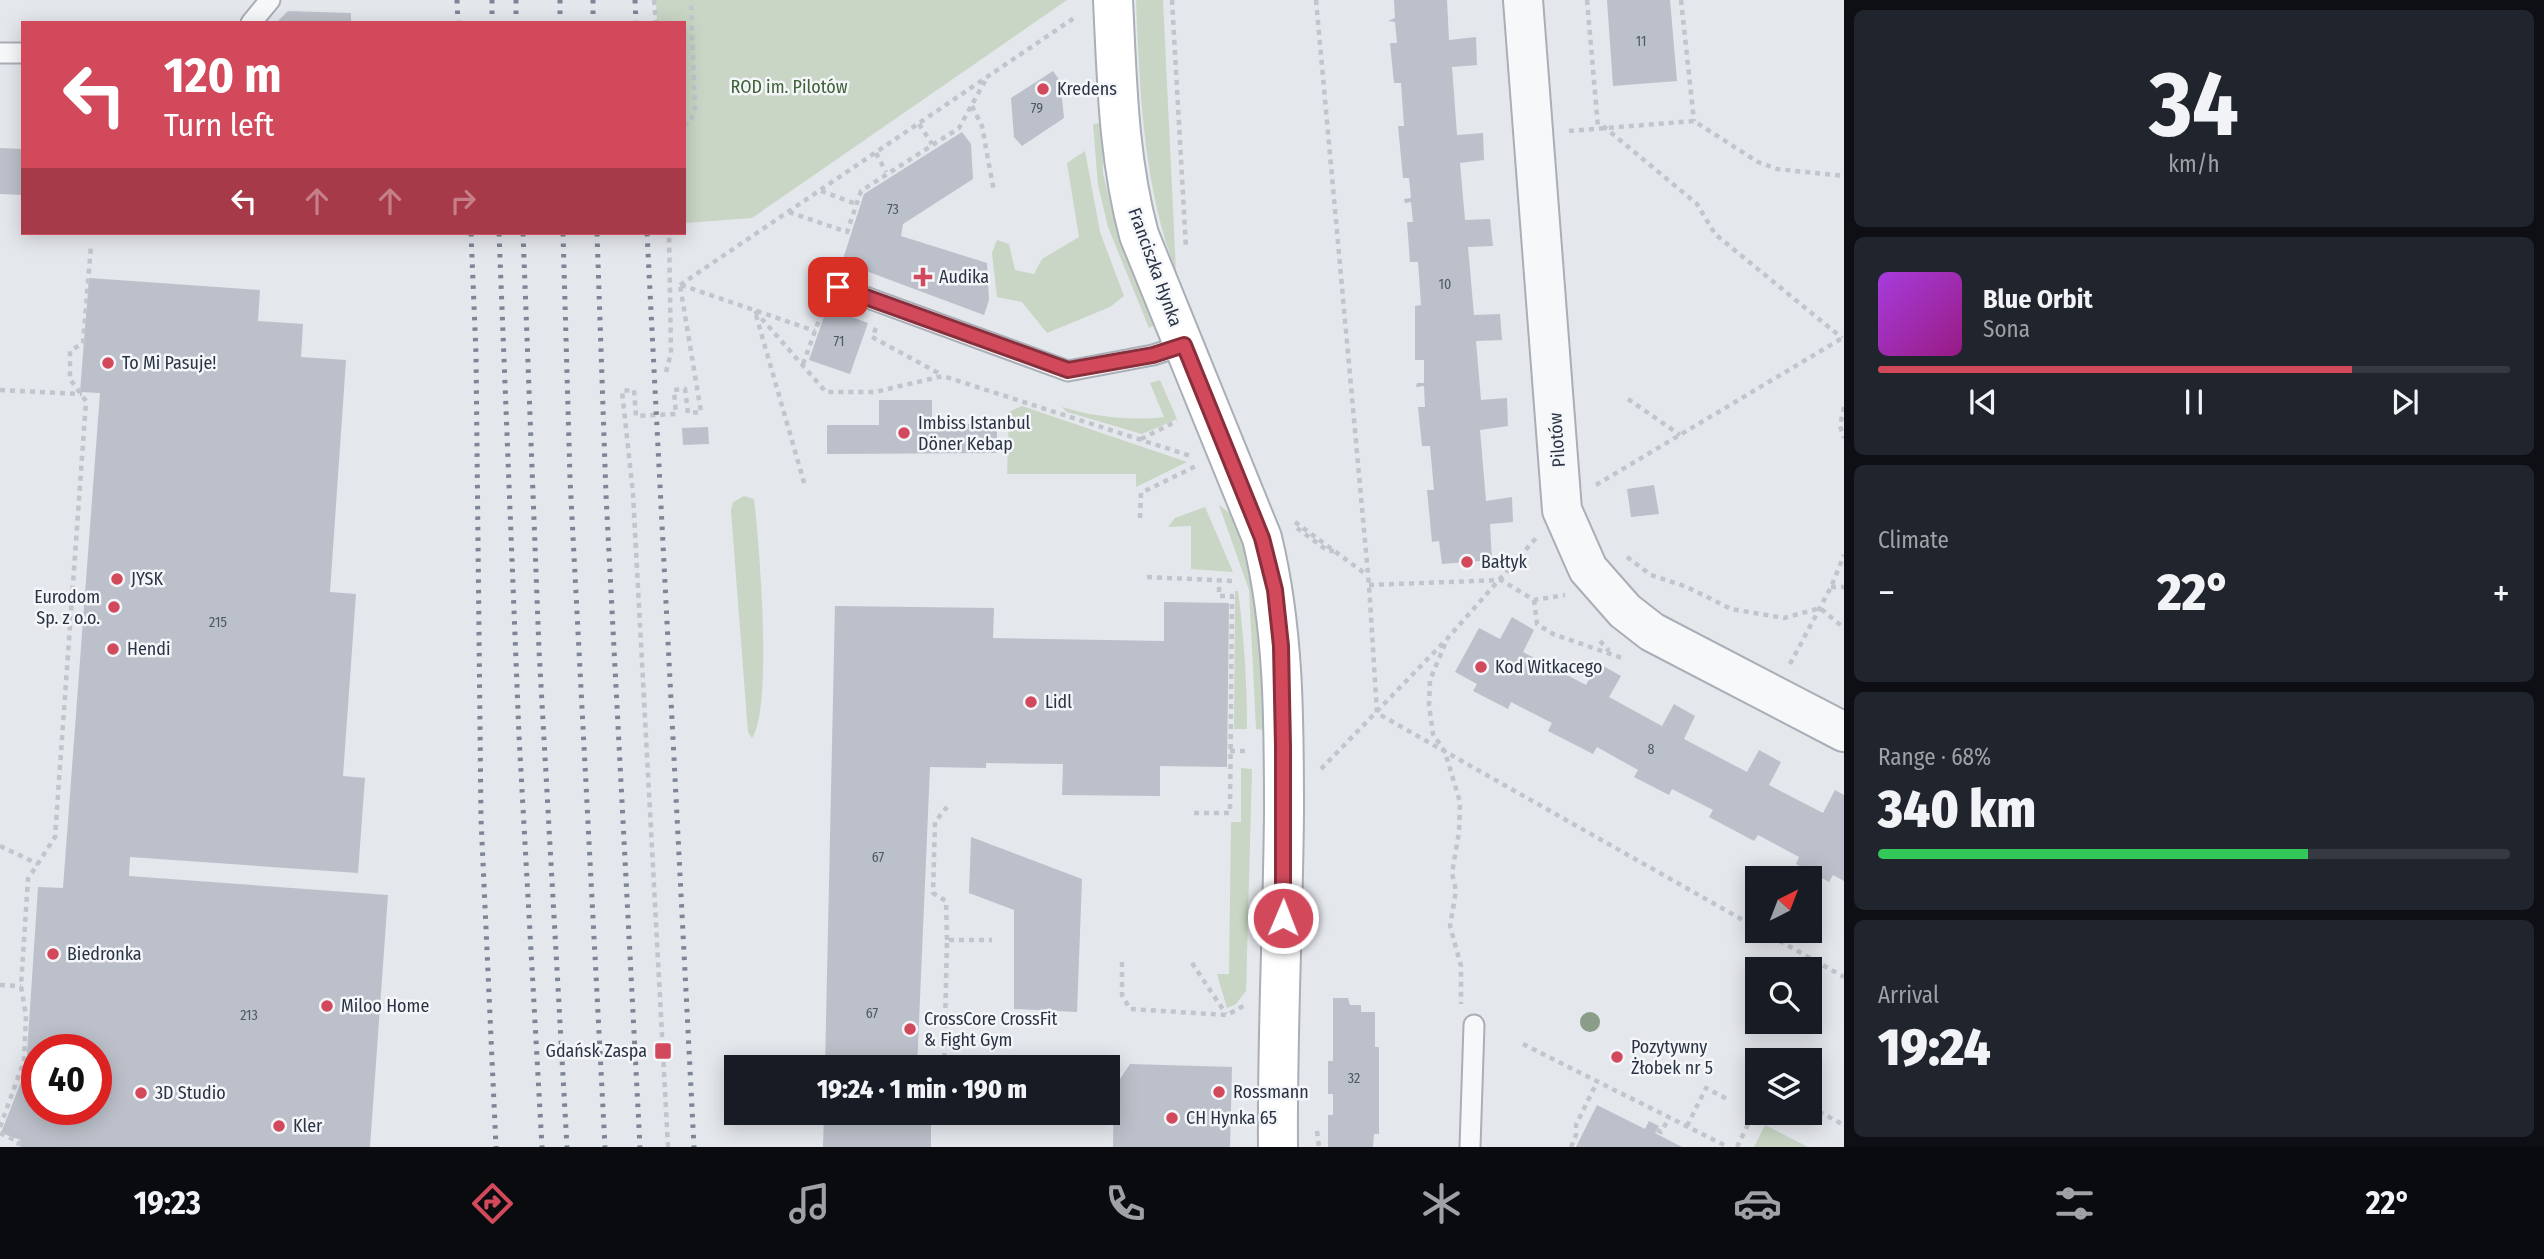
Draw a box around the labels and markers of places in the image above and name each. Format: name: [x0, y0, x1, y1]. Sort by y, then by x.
place label: Kredens: [1057, 78, 1117, 100]
marker: Kredens: [1035, 81, 1051, 97]
pin: [808, 257, 868, 317]
place label: Audika: [939, 266, 989, 288]
marker: Audika: [913, 267, 933, 287]
place label: To Mi Pasuje!: [122, 352, 216, 374]
marker: To Mi Pasuje!: [100, 355, 116, 371]
place label: Imbiss Istanbul Döner Kebap: [918, 412, 1031, 455]
marker: Imbiss Istanbul Döner Kebap: [896, 425, 912, 441]
place label: Bałtyk: [1481, 551, 1528, 573]
marker: Bałtyk: [1459, 554, 1475, 570]
place label: JYSK: [131, 568, 163, 590]
marker: JYSK: [109, 571, 125, 587]
place label: Eurodom Sp. z o.o.: [34, 586, 100, 629]
marker: Eurodom Sp. z o.o.: [106, 599, 122, 615]
place label: Hendi: [127, 638, 170, 660]
marker: Hendi: [105, 641, 121, 657]
place label: Kod Witkacego: [1495, 656, 1602, 678]
marker: Kod Witkacego: [1473, 659, 1489, 675]
place label: Lidl: [1045, 691, 1072, 713]
marker: Lidl: [1023, 694, 1039, 710]
place label: Biedronka: [67, 943, 142, 965]
marker: Biedronka: [45, 946, 61, 962]
place label: Miloo Home: [341, 995, 429, 1017]
marker: Miloo Home: [319, 998, 335, 1014]
place label: CrossCore CrossFit & Fight Gym: [924, 1008, 1058, 1051]
marker: CrossCore CrossFit & Fight Gym: [902, 1021, 918, 1037]
place label: Pozytywny Żłobek nr 5: [1631, 1036, 1713, 1079]
place label: Gdańsk Zaspa: [546, 1040, 647, 1062]
marker: Gdańsk Zaspa: [653, 1041, 673, 1061]
marker: Pozytywny Żłobek nr 5: [1609, 1049, 1625, 1065]
place label: Rossmann: [1233, 1081, 1309, 1103]
place label: 3D Studio: [155, 1082, 226, 1104]
marker: Rossmann: [1211, 1084, 1227, 1100]
marker: 3D Studio: [133, 1085, 149, 1101]
place label: CH Hynka 65: [1186, 1107, 1277, 1129]
marker: CH Hynka 65: [1164, 1110, 1180, 1126]
place label: Kler: [293, 1115, 323, 1137]
marker: Kler: [271, 1118, 287, 1134]

